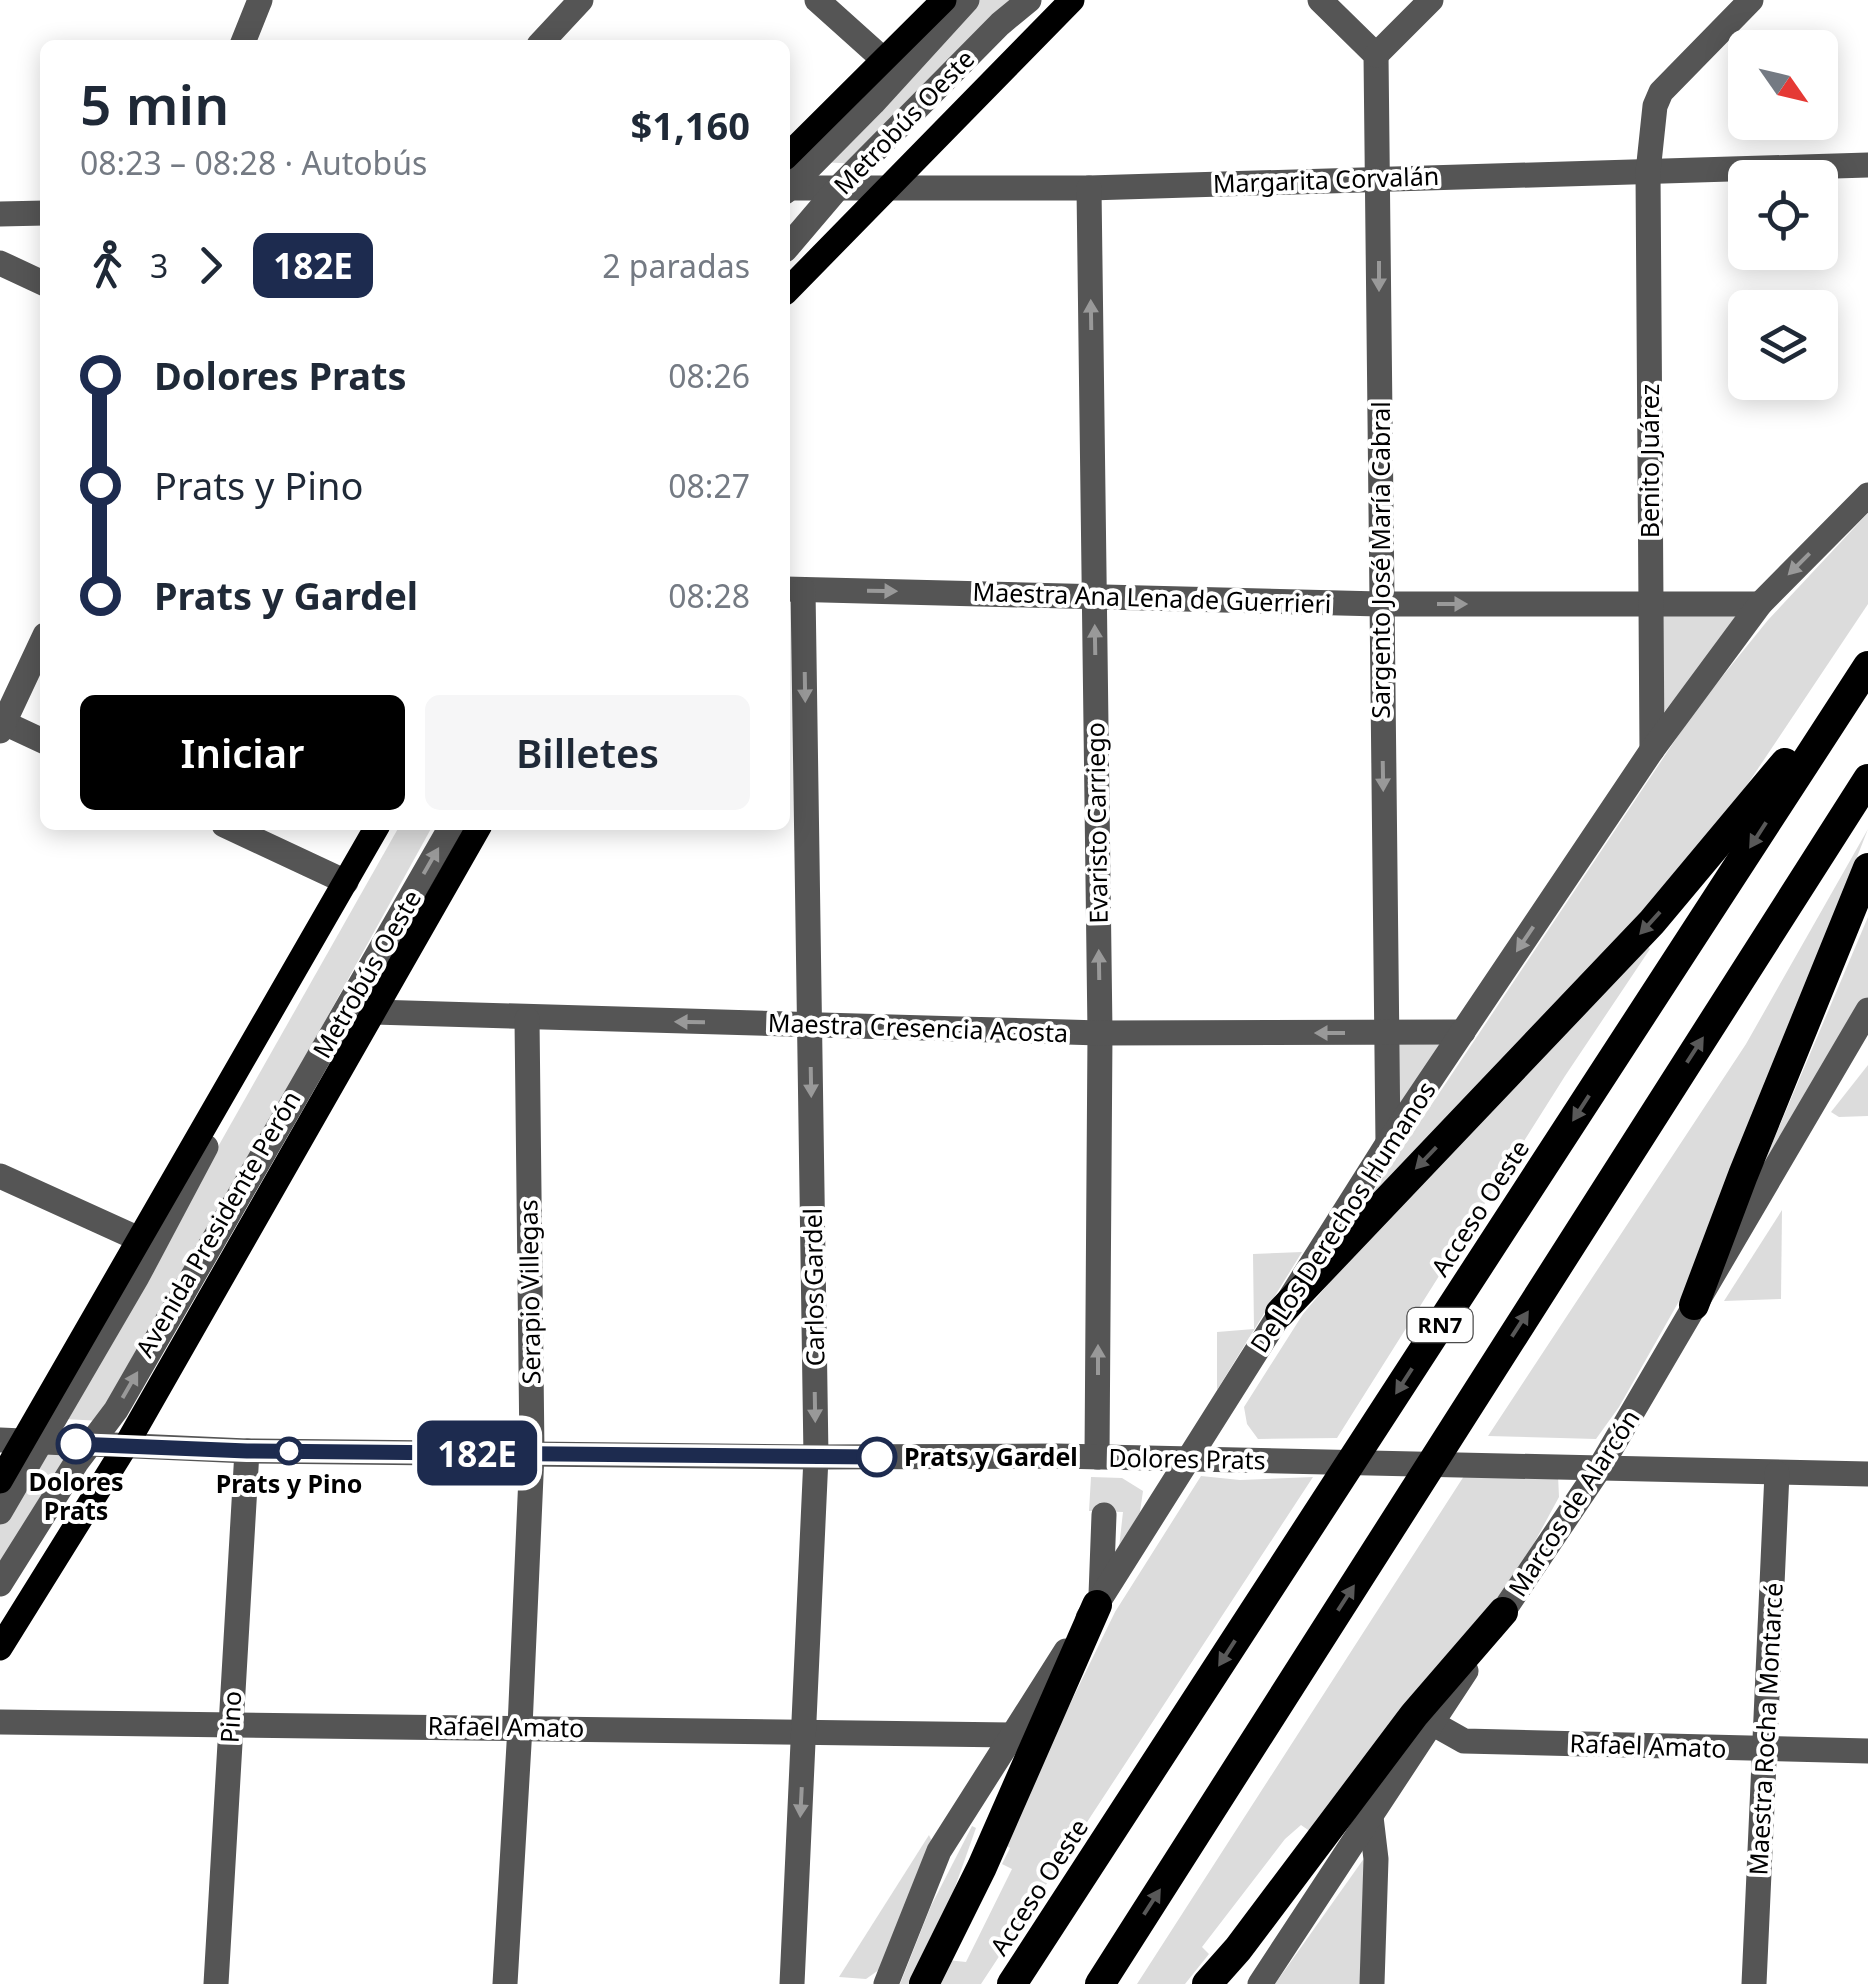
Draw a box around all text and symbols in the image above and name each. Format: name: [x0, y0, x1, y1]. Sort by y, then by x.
north arrow: [1728, 30, 1838, 140]
map controls: [1728, 30, 1838, 400]
street label: Metrobús Oeste: [825, 42, 981, 201]
text: 5 min: [80, 66, 229, 141]
text: $1,160: [630, 99, 750, 151]
text: 08:23 – 08:28 · Autobús: [80, 141, 427, 184]
street label: Margarita Corvalán: [1212, 158, 1440, 200]
button: locate: [1728, 160, 1838, 270]
icon: walk: [80, 238, 135, 293]
icon: forward: [183, 238, 238, 293]
text: 182E: [273, 242, 353, 289]
text: 3: [150, 244, 168, 287]
text: 2 paradas: [602, 244, 750, 287]
one-way arrow: [1371, 260, 1387, 292]
button: layers: [1728, 290, 1838, 400]
one-way arrow: [1082, 298, 1098, 330]
text: Dolores Prats: [154, 349, 407, 401]
text: 08:26: [668, 354, 750, 397]
street label: Benito Juárez: [1632, 384, 1666, 538]
street label: Sargento José María Cabral: [1363, 401, 1397, 719]
text: Prats y Pino: [154, 459, 364, 511]
text: 08:27: [668, 464, 750, 507]
one-way arrow: [1787, 552, 1811, 576]
text: Prats y Gardel: [154, 569, 418, 621]
text: 08:28: [668, 574, 750, 617]
street label: Maestra Ana Lena de Guerrieri: [972, 574, 1332, 620]
one-way arrow: [867, 583, 899, 599]
one-way arrow: [1437, 596, 1469, 612]
one-way arrow: [1087, 623, 1103, 655]
one-way arrow: [797, 672, 813, 704]
button: Iniciar: [80, 695, 405, 810]
button: Billetes: [425, 695, 750, 810]
street label: Evaristo Carriego: [1077, 722, 1115, 924]
one-way arrow: [1375, 760, 1391, 792]
one-way arrow: [1749, 822, 1767, 849]
one-way arrow: [422, 847, 440, 875]
street label: Metrobús Oeste: [304, 883, 428, 1064]
one-way arrow: [1639, 911, 1662, 935]
one-way arrow: [1516, 925, 1535, 952]
one-way arrow: [1091, 948, 1107, 980]
street label: Maestra Cresencia Acosta: [767, 1005, 1069, 1049]
one-way arrow: [674, 1014, 706, 1030]
one-way arrow: [1314, 1025, 1346, 1041]
one-way arrow: [1686, 1037, 1704, 1064]
one-way arrow: [804, 1066, 820, 1098]
street label: De Los Derechos Humanos: [1242, 1074, 1443, 1359]
street label: Avenida Presidente Perón: [127, 1084, 307, 1363]
one-way arrow: [1572, 1094, 1590, 1122]
street label: Acceso Oeste: [1422, 1133, 1536, 1282]
one-way arrow: [1414, 1146, 1438, 1170]
street label: Serapio Villegas: [510, 1199, 548, 1385]
street label: Carlos Gardel: [795, 1208, 831, 1366]
road number: RN7: [1408, 1308, 1472, 1342]
one-way arrow: [1511, 1311, 1529, 1338]
one-way arrow: [1090, 1343, 1106, 1375]
one-way arrow: [1395, 1367, 1413, 1394]
one-way arrow: [121, 1371, 138, 1400]
one-way arrow: [808, 1391, 824, 1423]
street label: Marcos de Alarcón: [1500, 1402, 1646, 1603]
line badge: 182E: [407, 1420, 547, 1486]
marker: Dolores Prats: [57, 1425, 95, 1463]
text: 182E: [437, 1430, 517, 1477]
marker: Prats y Pino: [276, 1438, 302, 1464]
marker: Prats y Gardel: [858, 1438, 896, 1476]
place label: Prats y Gardel: [904, 1439, 1078, 1473]
street label: Dolores Prats: [1108, 1440, 1266, 1476]
place label: Dolores Prats: [28, 1464, 124, 1527]
place label: Prats y Pino: [216, 1466, 362, 1500]
street label: Maestra Rocha Montarcé: [1740, 1582, 1790, 1876]
one-way arrow: [1336, 1585, 1354, 1612]
one-way arrow: [1218, 1639, 1236, 1667]
street label: Pino: [212, 1690, 248, 1744]
street label: Rafael Amato: [427, 1708, 585, 1744]
street label: Rafael Amato: [1569, 1725, 1727, 1765]
one-way arrow: [792, 1786, 808, 1818]
street label: Acceso Oeste: [981, 1812, 1095, 1961]
one-way arrow: [1143, 1888, 1160, 1916]

